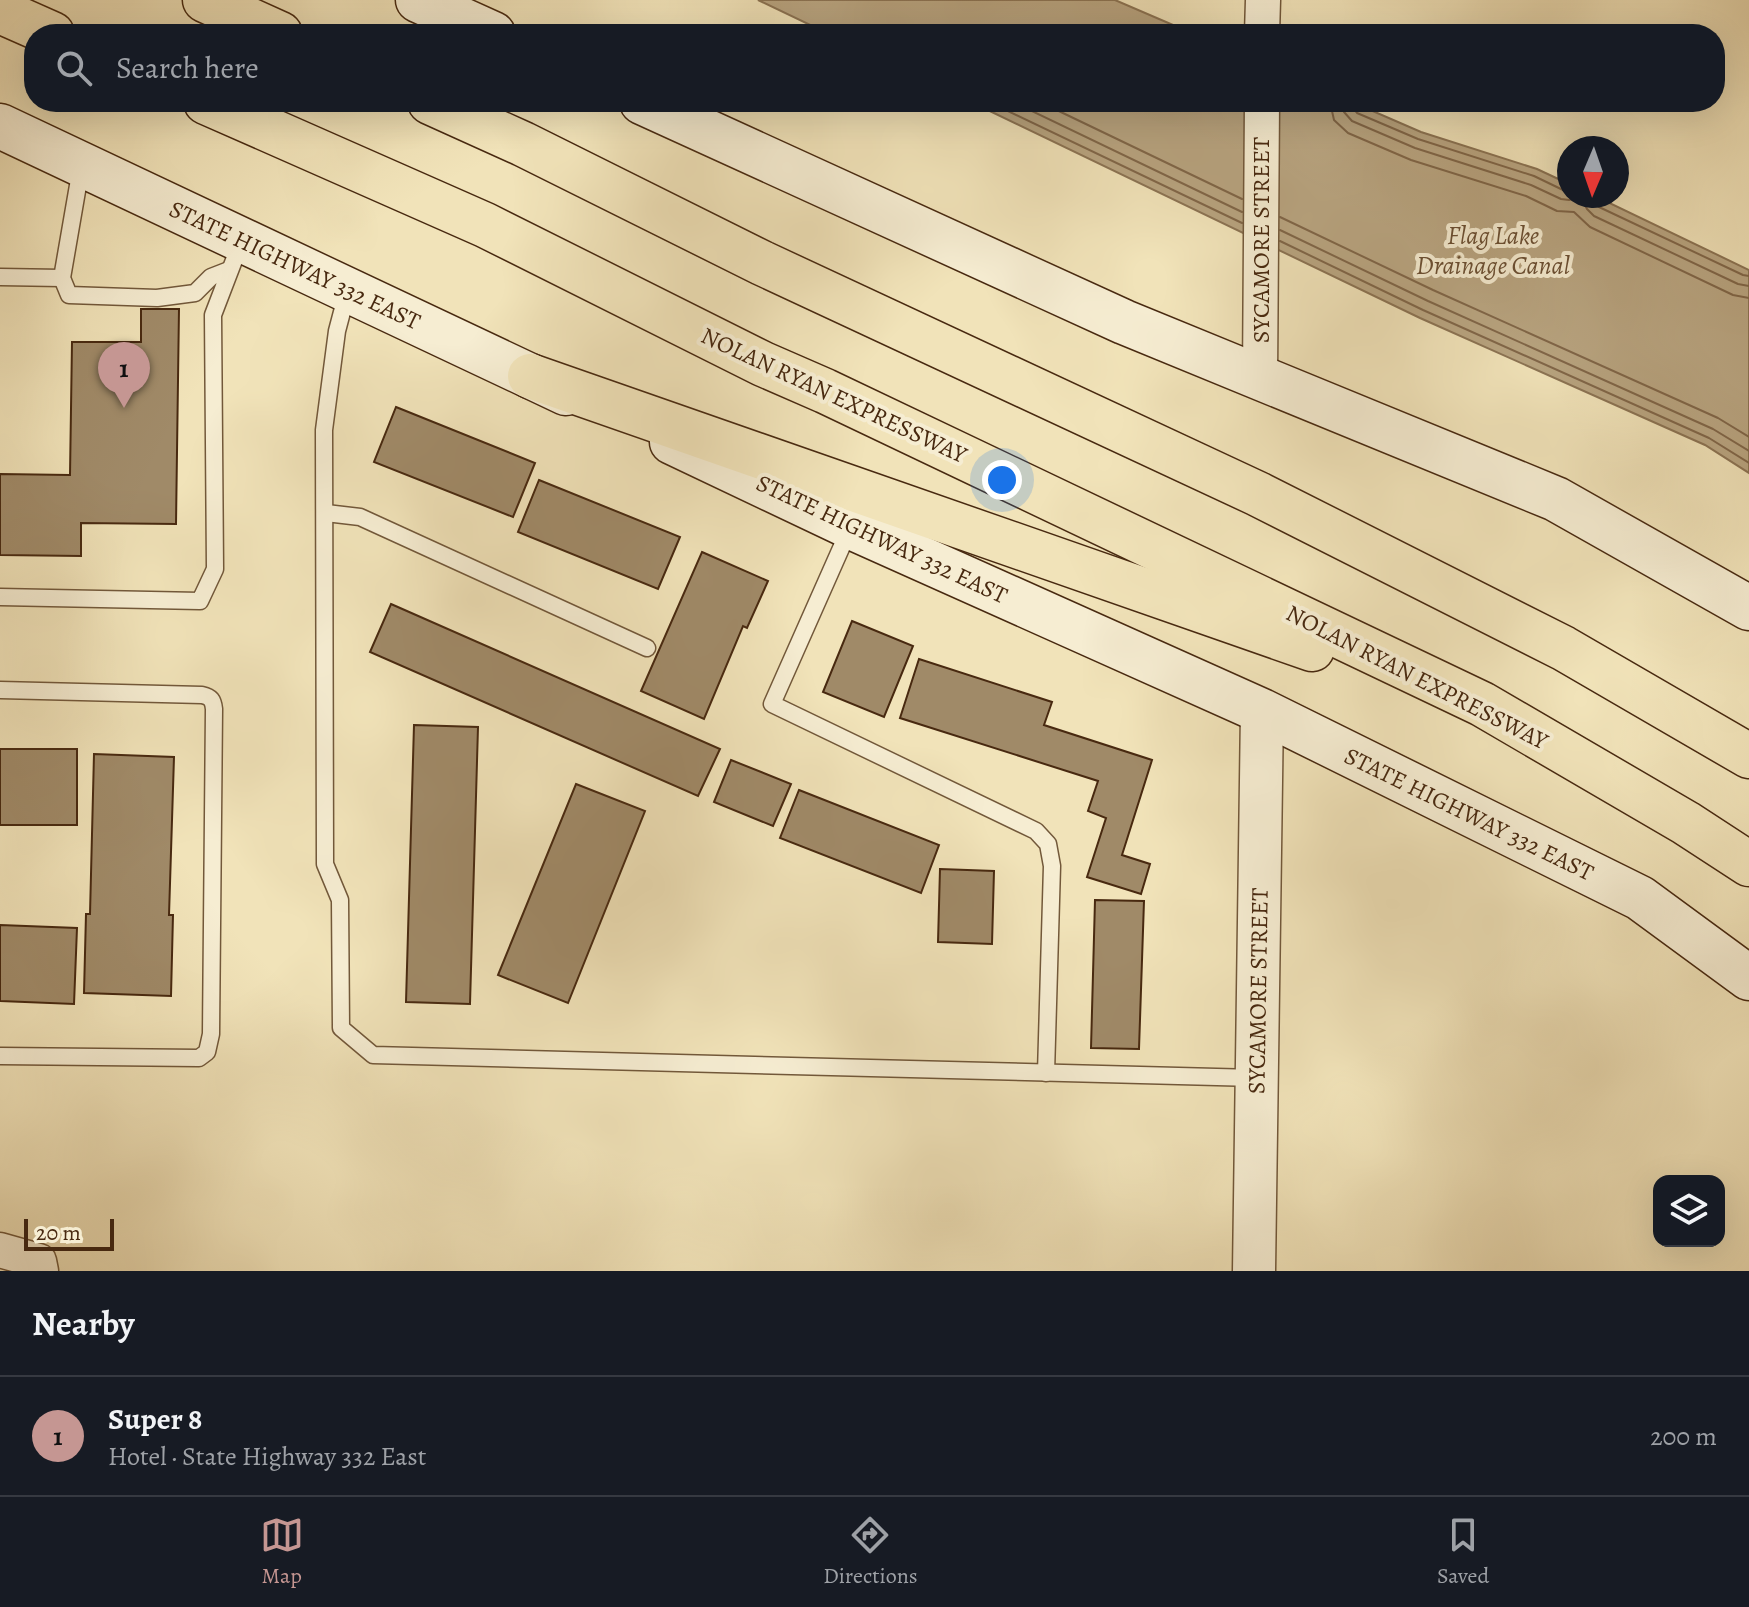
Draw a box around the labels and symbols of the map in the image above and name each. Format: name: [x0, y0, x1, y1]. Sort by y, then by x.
north arrow: [1557, 136, 1629, 208]
street label: SYCAMORE STREET: [1245, 137, 1277, 343]
street label: STATE HIGHWAY 332 EAST: [164, 193, 426, 337]
water label: Flag Lake Drainage Canal: [1416, 218, 1570, 283]
street label: NOLAN RYAN EXPRESSWAY: [696, 319, 973, 471]
pin: 1: [98, 342, 150, 408]
your location: [982, 460, 1022, 500]
street label: STATE HIGHWAY 332 EAST: [751, 467, 1013, 611]
street label: NOLAN RYAN EXPRESSWAY: [1281, 597, 1554, 758]
street label: STATE HIGHWAY 332 EAST: [1339, 740, 1599, 888]
street label: SYCAMORE STREET: [1240, 888, 1276, 1094]
scale bar: [24, 1215, 114, 1251]

